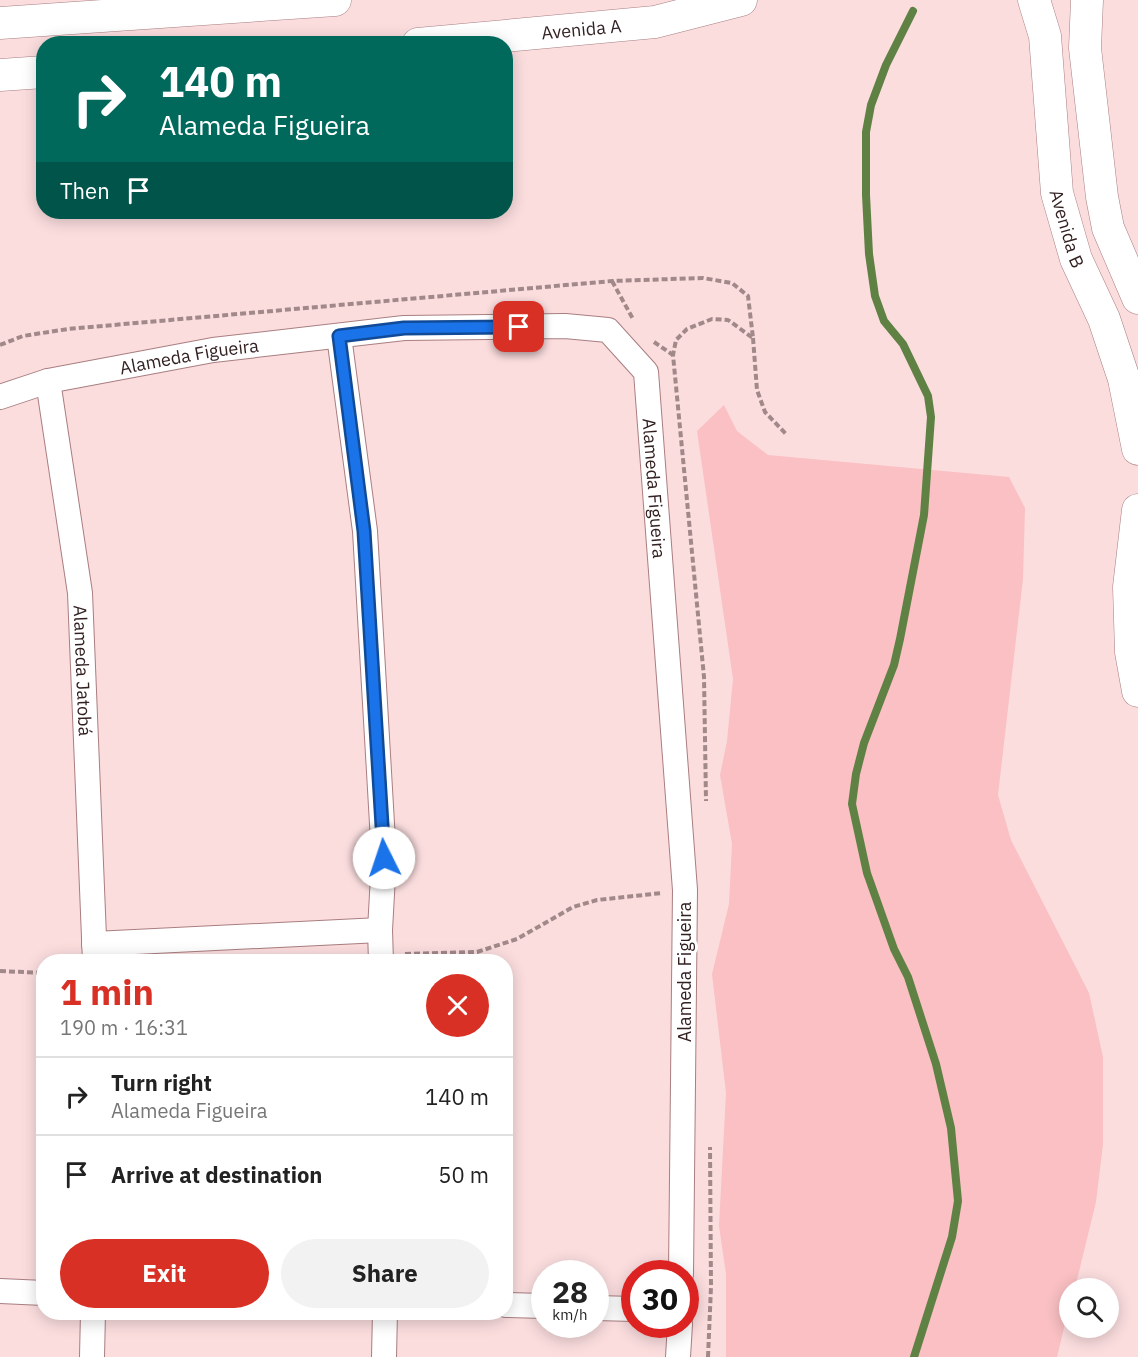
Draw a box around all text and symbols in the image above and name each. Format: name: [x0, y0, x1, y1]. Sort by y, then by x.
street label: Avenida A: [540, 14, 623, 44]
text: 140 m: [159, 54, 282, 109]
icon: right: [60, 60, 138, 138]
text: Alameda Figueira: [159, 107, 370, 142]
icon: arrive: [122, 174, 155, 207]
text: Then: [60, 176, 110, 205]
street label: Avenida B: [1045, 187, 1090, 272]
pin: [493, 301, 544, 352]
icon: arrive: [502, 310, 535, 343]
street label: Alameda Figueira: [118, 333, 260, 379]
street label: Alameda Figueira: [638, 417, 672, 560]
street label: Alameda Jatobá: [69, 604, 97, 737]
position arrow: [352, 826, 416, 890]
street label: Alameda Figueira: [673, 901, 696, 1042]
text: 1 min: [60, 968, 154, 1015]
button: close: [426, 974, 489, 1037]
text: 190 m · 16:31: [60, 1014, 188, 1041]
text: Turn right: [111, 1068, 212, 1097]
icon: right: [60, 1080, 93, 1113]
text: 140 m: [425, 1082, 489, 1111]
text: Alameda Figueira: [111, 1097, 267, 1124]
icon: arrive: [60, 1158, 93, 1191]
text: Arrive at destination: [111, 1160, 322, 1189]
text: 50 m: [438, 1160, 489, 1189]
button: Exit: [60, 1239, 269, 1308]
button: Share: [281, 1239, 489, 1308]
speed limit sign: 30: [621, 1260, 699, 1338]
text: 28: [552, 1272, 588, 1311]
map controls: [1059, 1278, 1119, 1338]
button: search: [1059, 1278, 1119, 1338]
text: km/h: [552, 1305, 588, 1324]

